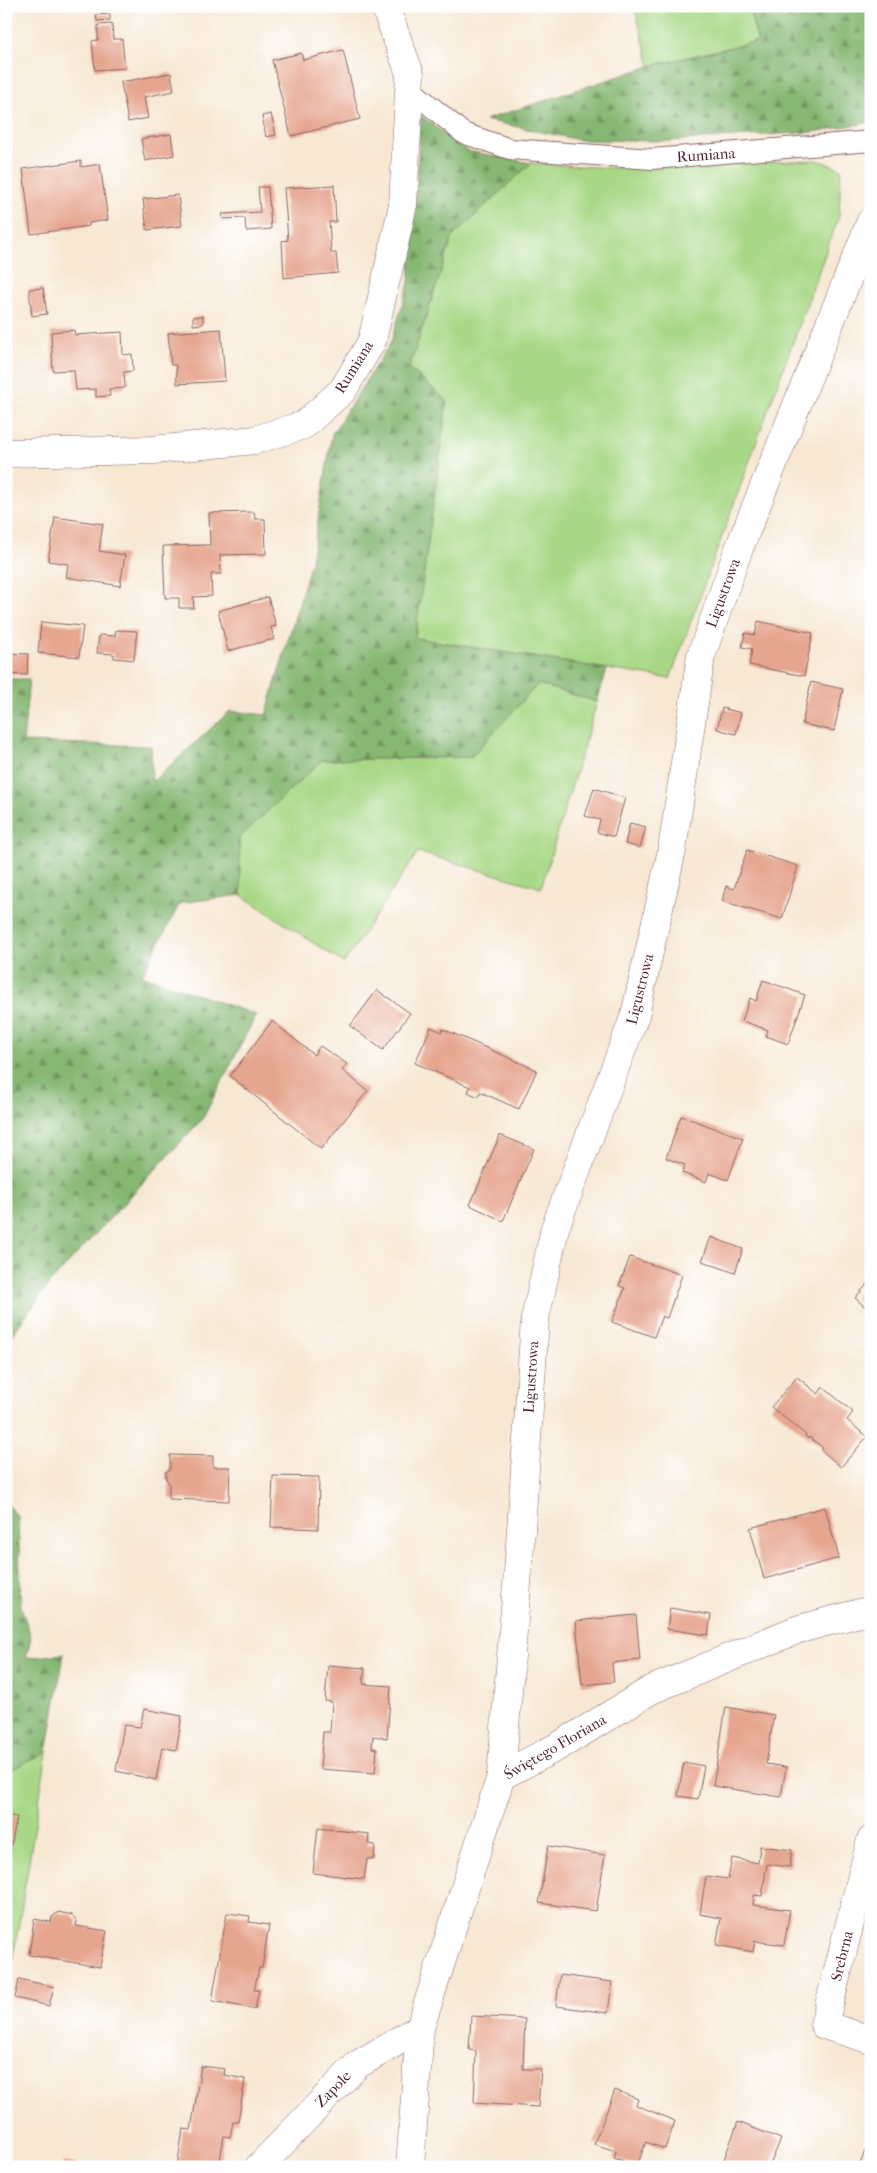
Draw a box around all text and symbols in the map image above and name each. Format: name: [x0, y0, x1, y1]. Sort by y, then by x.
street label: Rumiana: [676, 144, 737, 166]
street label: Rumiana: [331, 336, 378, 397]
street label: Ligustrowa: [702, 555, 744, 630]
street label: Ligustrowa: [622, 951, 658, 1026]
street label: Ligustrowa: [519, 1339, 543, 1414]
street label: Świętego Floriana: [501, 1710, 610, 1784]
street label: Srebrna: [827, 1928, 857, 1983]
street label: Zapole: [311, 2066, 355, 2111]

